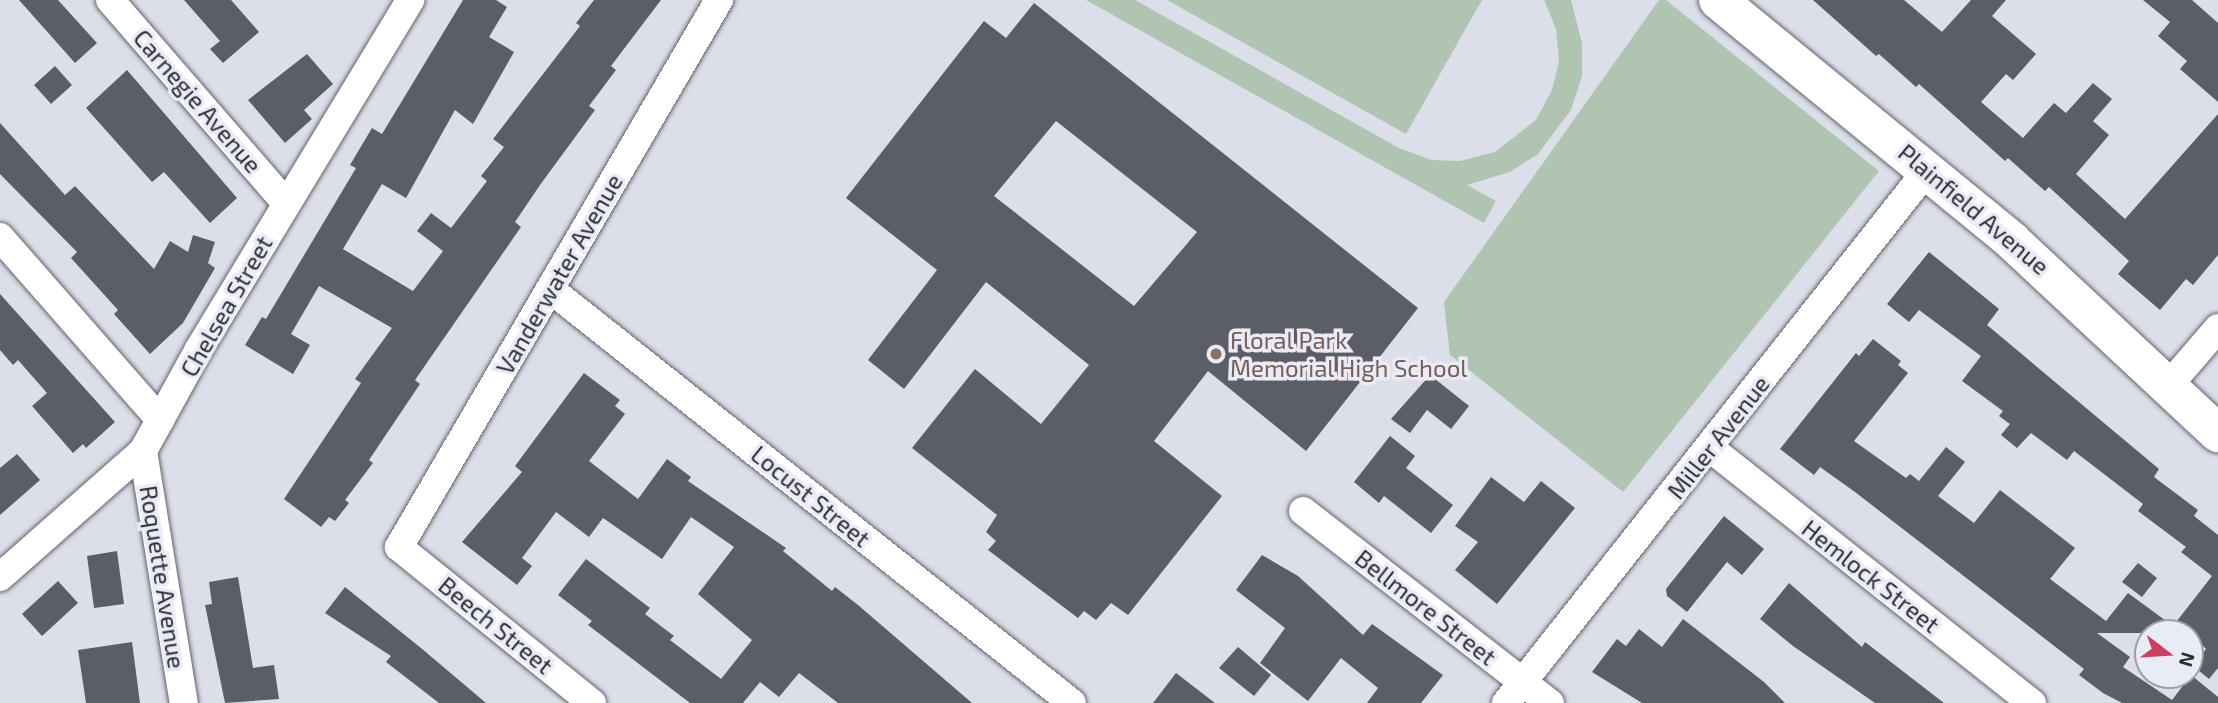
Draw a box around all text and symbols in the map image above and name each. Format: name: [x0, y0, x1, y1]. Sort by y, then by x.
street label: Carnegie Avenue: [128, 23, 268, 179]
street label: Plainfield Avenue: [1893, 137, 2055, 281]
street label: Vanderwater Avenue: [490, 168, 628, 380]
street label: Chelsea Street: [174, 230, 278, 382]
place label: Floral Park Memorial High School: [1230, 326, 1468, 382]
marker: Floral Park Memorial High School: [1208, 346, 1224, 362]
street label: Miller Avenue: [1661, 369, 1775, 505]
street label: Locust Street: [746, 439, 876, 553]
street label: Roquette Avenue: [134, 483, 192, 671]
street label: Hemlock Street: [1796, 513, 1946, 639]
street label: Bellmore Street: [1350, 543, 1502, 671]
street label: Beech Street: [433, 570, 559, 680]
north arrow: [2134, 619, 2204, 689]
text: N: [2175, 650, 2201, 670]

